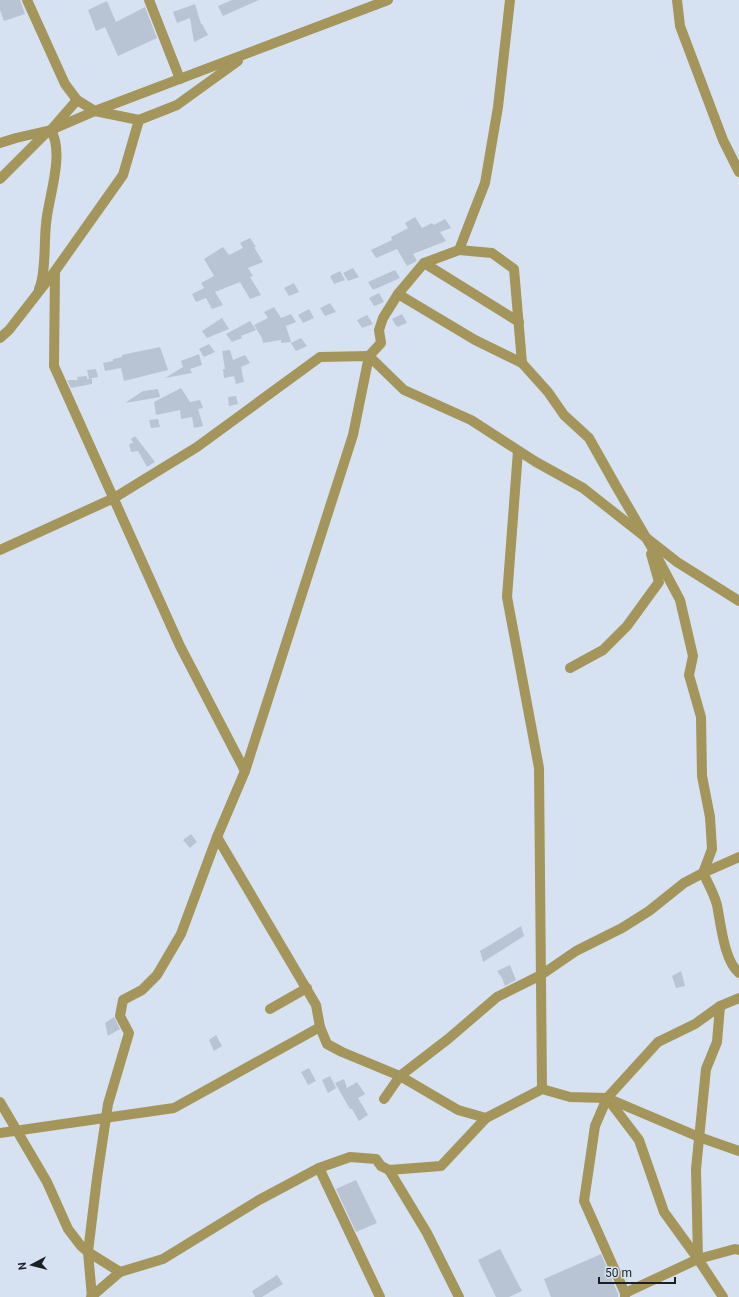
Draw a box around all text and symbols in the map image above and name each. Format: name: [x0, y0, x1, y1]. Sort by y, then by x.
north arrow: [12, 1245, 52, 1285]
scale bar: [599, 1259, 675, 1285]
text: N: [16, 1261, 29, 1271]
text: 50 m: [605, 1266, 632, 1280]

